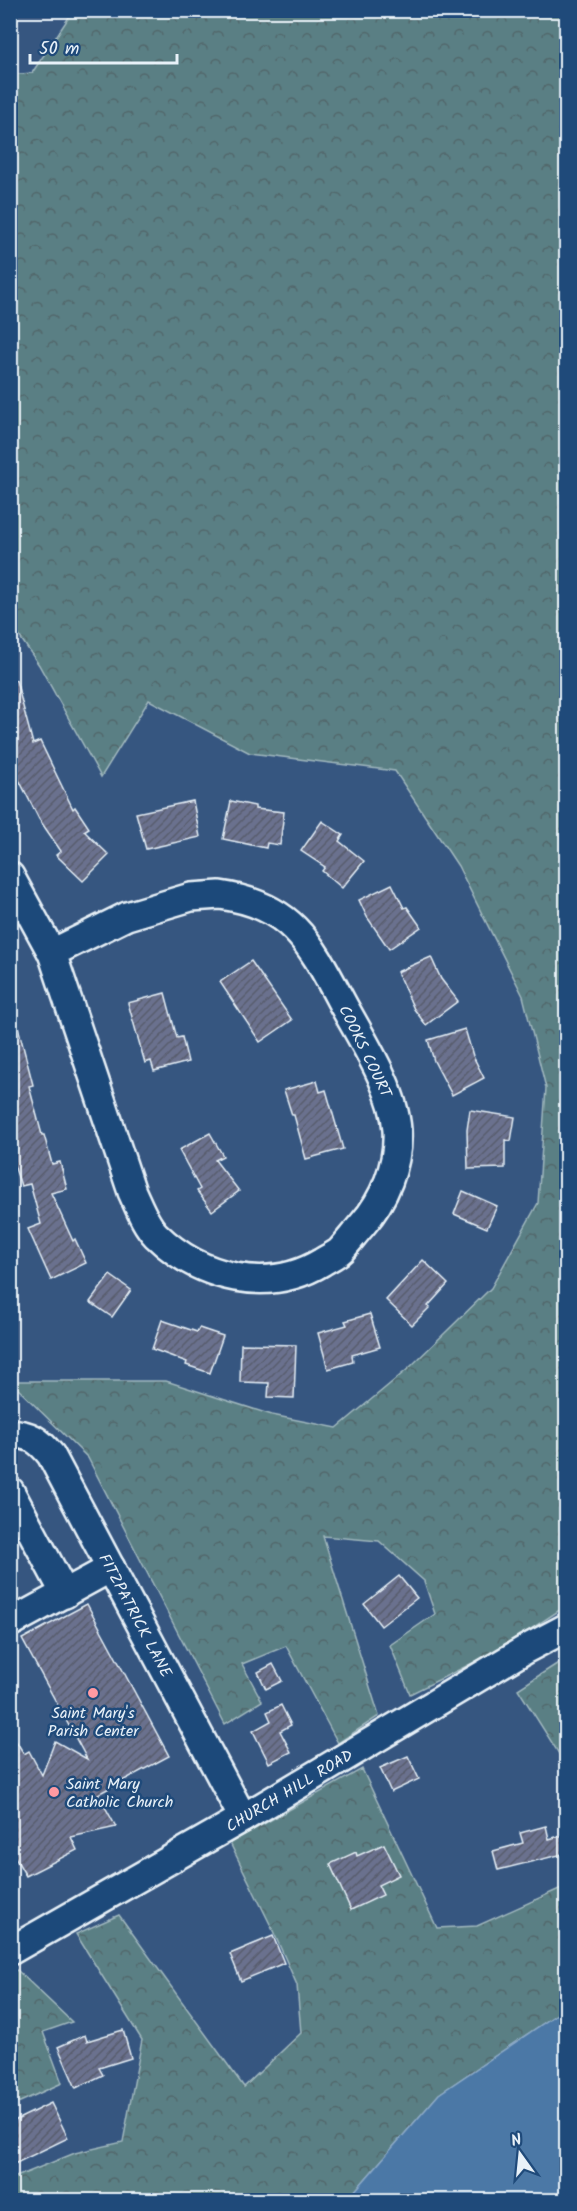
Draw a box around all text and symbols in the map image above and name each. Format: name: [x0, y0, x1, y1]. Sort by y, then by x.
scale bar: [30, 27, 177, 65]
text: 50 m: [39, 35, 79, 64]
street label: COOKS COURT: [331, 1001, 399, 1104]
street label: FITZPATRICK LANE: [91, 1549, 178, 1683]
marker: Saint Mary's Parish Center: [86, 1686, 100, 1700]
place label: Saint Mary's Parish Center: [47, 1701, 140, 1744]
street label: CHURCH HILL ROAD: [221, 1743, 358, 1839]
place label: Saint Mary Catholic Church: [66, 1772, 173, 1815]
marker: Saint Mary Catholic Church: [47, 1785, 61, 1799]
north arrow: [490, 2124, 550, 2184]
text: N: [508, 2128, 525, 2154]

